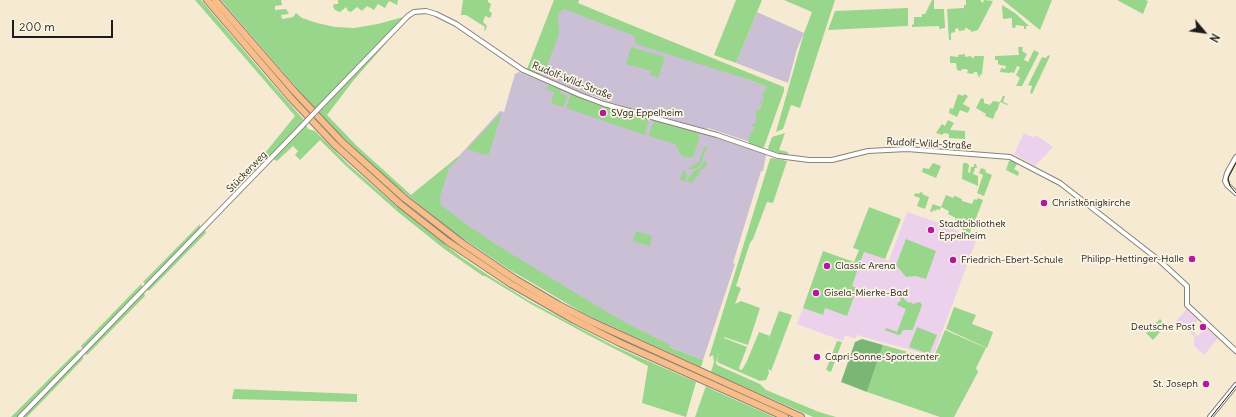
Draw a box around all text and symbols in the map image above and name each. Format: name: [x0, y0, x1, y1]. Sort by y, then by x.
scale bar: [14, 12, 115, 38]
north arrow: [1184, 12, 1224, 52]
text: 200 m: [19, 19, 55, 34]
text: N: [1207, 31, 1222, 45]
street label: Rudolf-Wild-Straße: [530, 59, 614, 103]
place label: SVgg Eppelheim: [611, 107, 683, 119]
marker: SVgg Eppelheim: [598, 108, 608, 118]
street label: Rudolf-Wild-Straße: [886, 136, 972, 152]
street label: Stückerweg: [224, 149, 270, 195]
place label: Christkönigkirche: [1052, 197, 1130, 209]
marker: Christkönigkirche: [1039, 198, 1049, 208]
place label: Stadtbibliothek Eppelheim: [939, 218, 1006, 242]
marker: Stadtbibliothek Eppelheim: [926, 225, 936, 235]
place label: Philipp-Hettinger-Halle: [1081, 253, 1184, 265]
place label: Friedrich-Ebert-Schule: [961, 254, 1063, 266]
marker: Philipp-Hettinger-Halle: [1187, 254, 1197, 264]
marker: Friedrich-Ebert-Schule: [948, 255, 958, 265]
place label: Classic Arena: [835, 260, 895, 272]
marker: Classic Arena: [822, 261, 832, 271]
place label: Gisela-Mierke-Bad: [824, 287, 908, 299]
marker: Gisela-Mierke-Bad: [811, 288, 821, 298]
place label: Deutsche Post: [1131, 321, 1195, 333]
marker: Deutsche Post: [1198, 322, 1208, 332]
place label: Capri-Sonne-Sportcenter: [825, 351, 938, 363]
marker: Capri-Sonne-Sportcenter: [812, 352, 822, 362]
place label: St. Joseph: [1153, 378, 1198, 390]
marker: St. Joseph: [1201, 379, 1211, 389]

